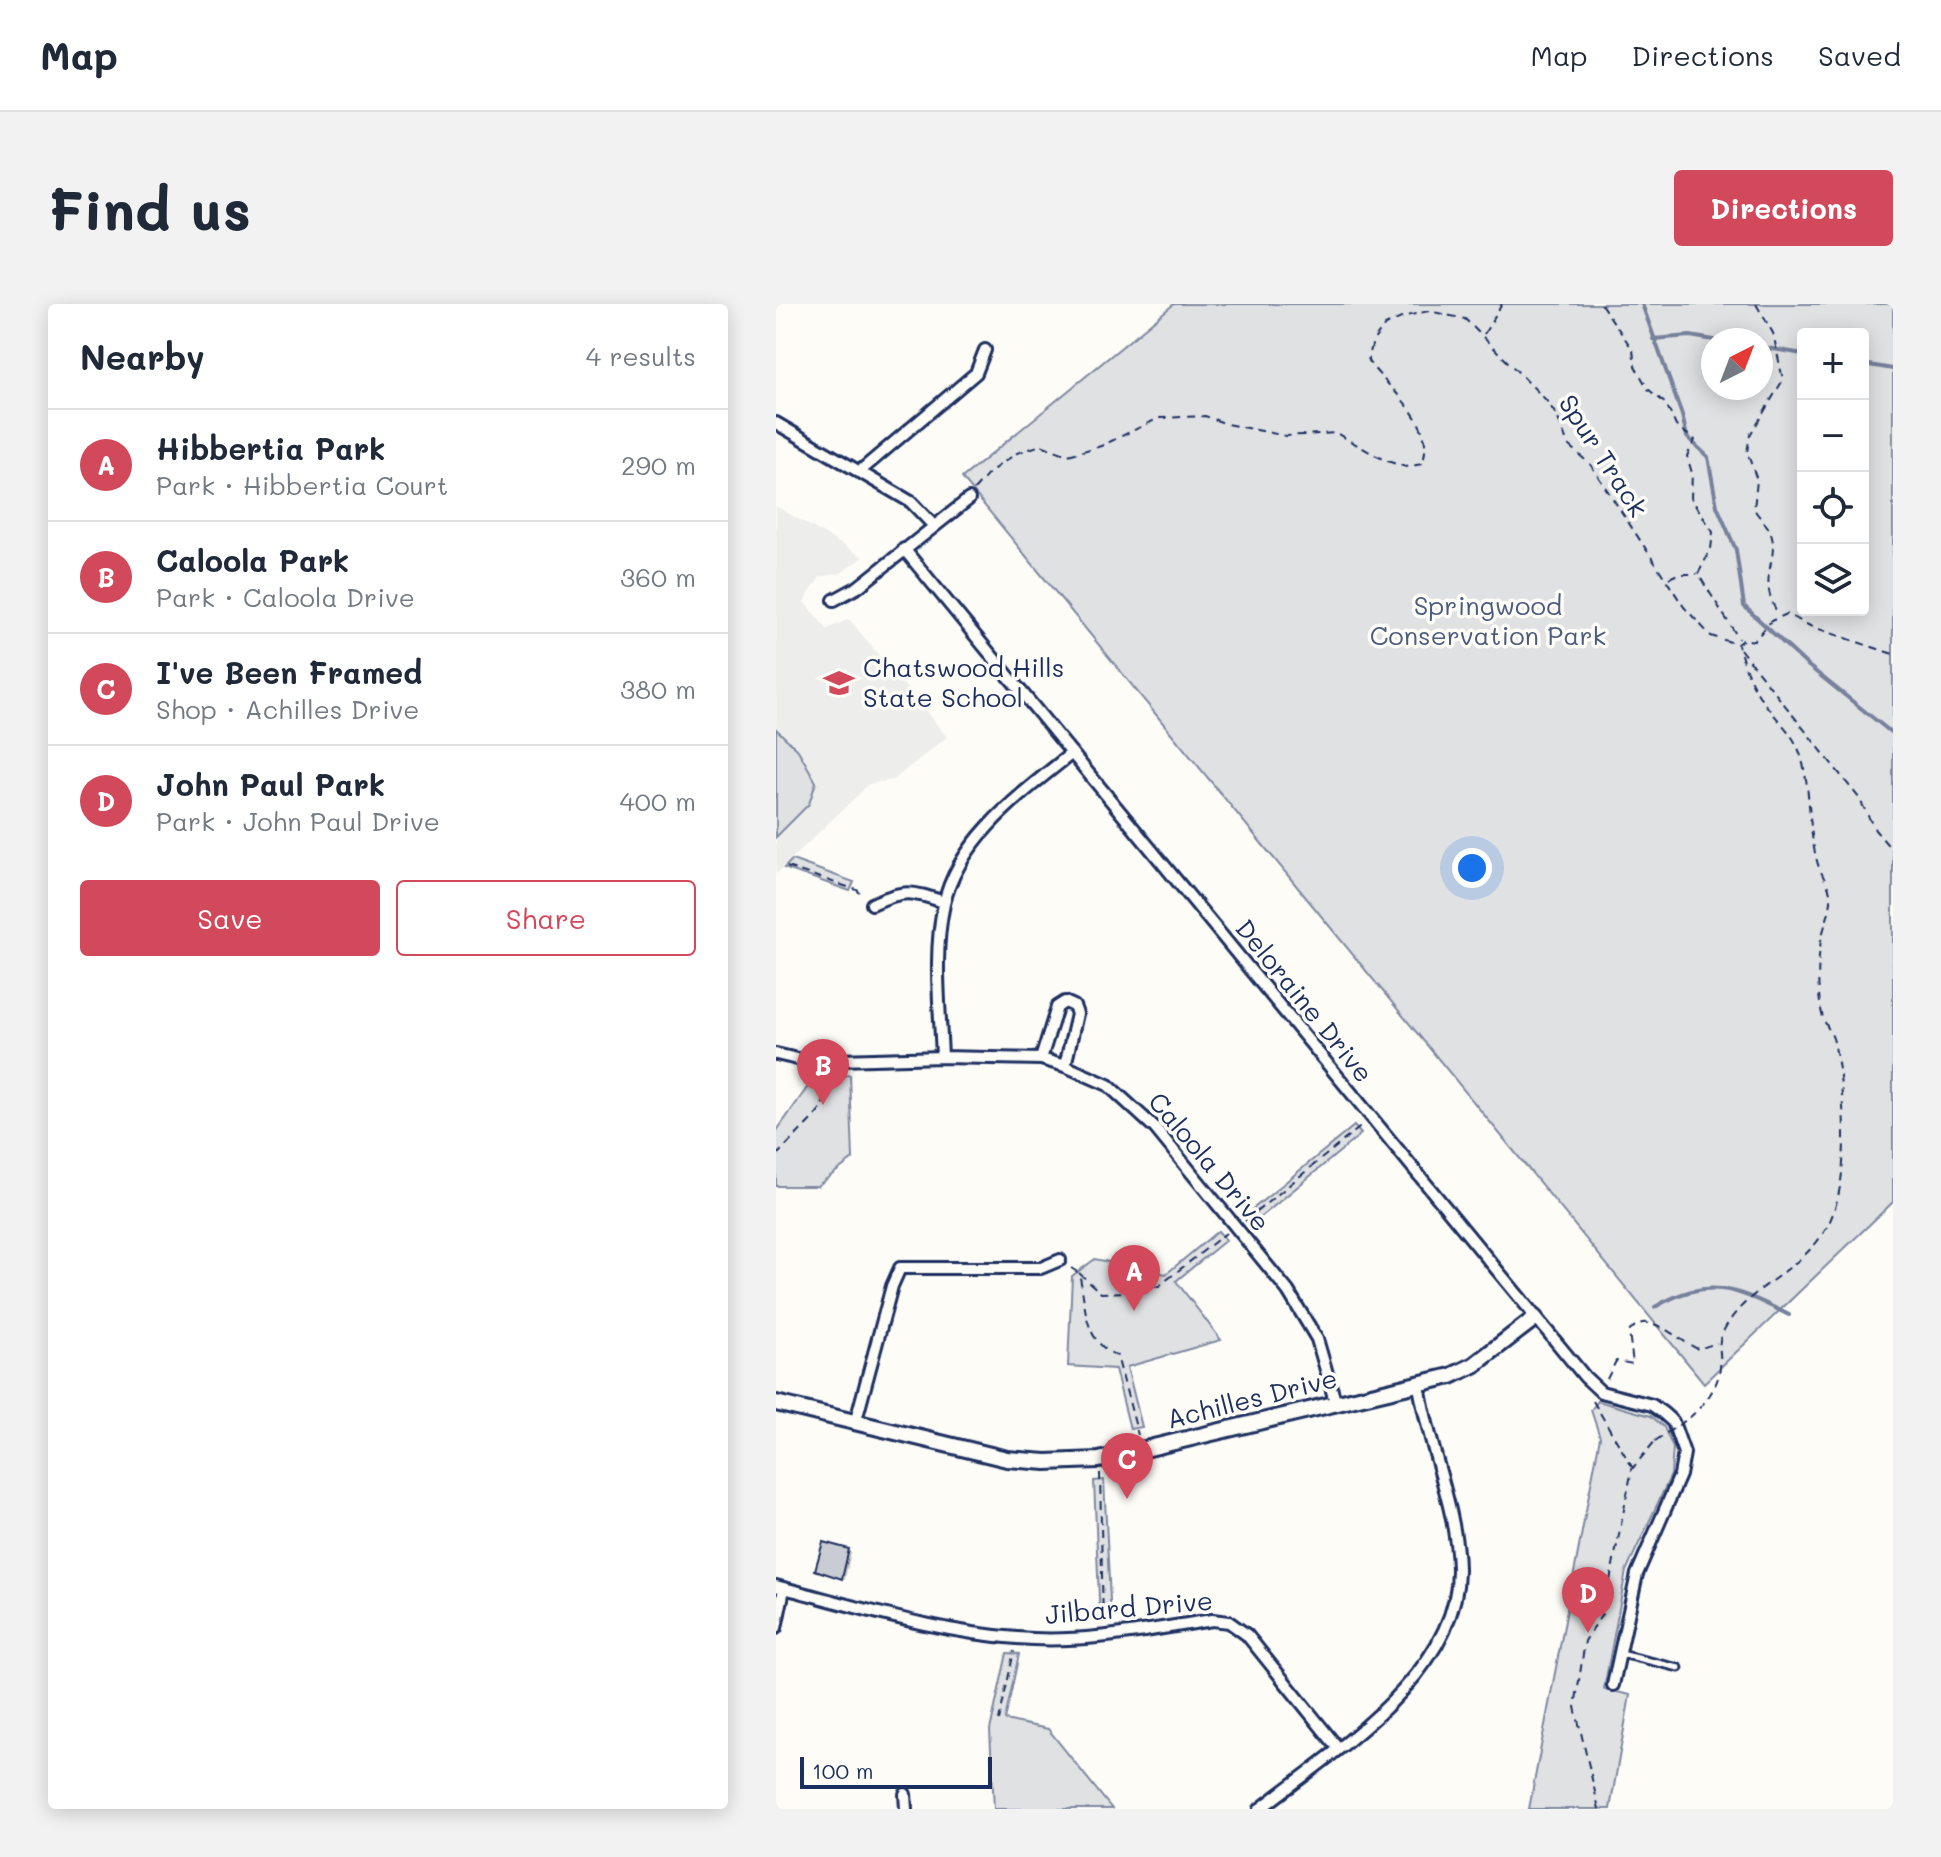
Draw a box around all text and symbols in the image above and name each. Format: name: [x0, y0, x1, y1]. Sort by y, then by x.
text: Map: [40, 30, 118, 80]
text: Map: [1531, 37, 1588, 73]
text: Directions: [1632, 37, 1774, 73]
text: Saved: [1818, 37, 1901, 73]
button: Directions: [1674, 170, 1893, 246]
text: Find us: [48, 172, 251, 245]
north arrow: [1701, 328, 1773, 400]
map controls: [1797, 328, 1869, 616]
button: +: [1797, 328, 1869, 400]
text: Nearby: [80, 334, 205, 379]
text: 4 results: [586, 339, 696, 373]
street label: Spur Track: [1552, 388, 1656, 523]
button: −: [1797, 400, 1869, 472]
text: Hibbertia Park: [156, 428, 385, 468]
text: A: [97, 448, 115, 482]
text: 290 m: [621, 448, 696, 482]
text: Park · Hibbertia Court: [156, 468, 448, 502]
button: locate: [1797, 472, 1869, 544]
text: Caloola Park: [156, 540, 349, 580]
button: layers: [1797, 544, 1869, 616]
text: B: [97, 560, 115, 594]
text: 360 m: [620, 560, 696, 594]
text: Park · Caloola Drive: [156, 580, 415, 614]
park label: Springwood Conservation Park: [1370, 588, 1606, 652]
place label: Chatswood Hills State School: [863, 650, 1065, 714]
text: I've Been Framed: [156, 652, 422, 692]
school or university icon: Chatswood Hills State School: [822, 666, 856, 700]
text: C: [96, 672, 116, 706]
text: 380 m: [620, 672, 696, 706]
text: Shop · Achilles Drive: [156, 692, 419, 726]
text: John Paul Park: [156, 764, 385, 804]
text: D: [97, 784, 115, 818]
text: 400 m: [620, 784, 696, 818]
text: Park · John Paul Drive: [156, 804, 440, 838]
your location: [1452, 848, 1492, 888]
button: Save: [80, 880, 380, 956]
button: Share: [396, 880, 696, 956]
street label: Deloraine Drive: [1228, 912, 1381, 1089]
pin: B: [797, 1039, 849, 1105]
street label: Caloola Drive: [1141, 1085, 1278, 1238]
pin: A: [1108, 1245, 1160, 1311]
street label: Achilles Drive: [1163, 1360, 1341, 1436]
pin: C: [1101, 1433, 1153, 1499]
pin: D: [1562, 1567, 1614, 1633]
street label: Jilbard Drive: [1044, 1583, 1214, 1631]
scale bar: [800, 1753, 992, 1789]
text: 100 m: [812, 1756, 874, 1785]

